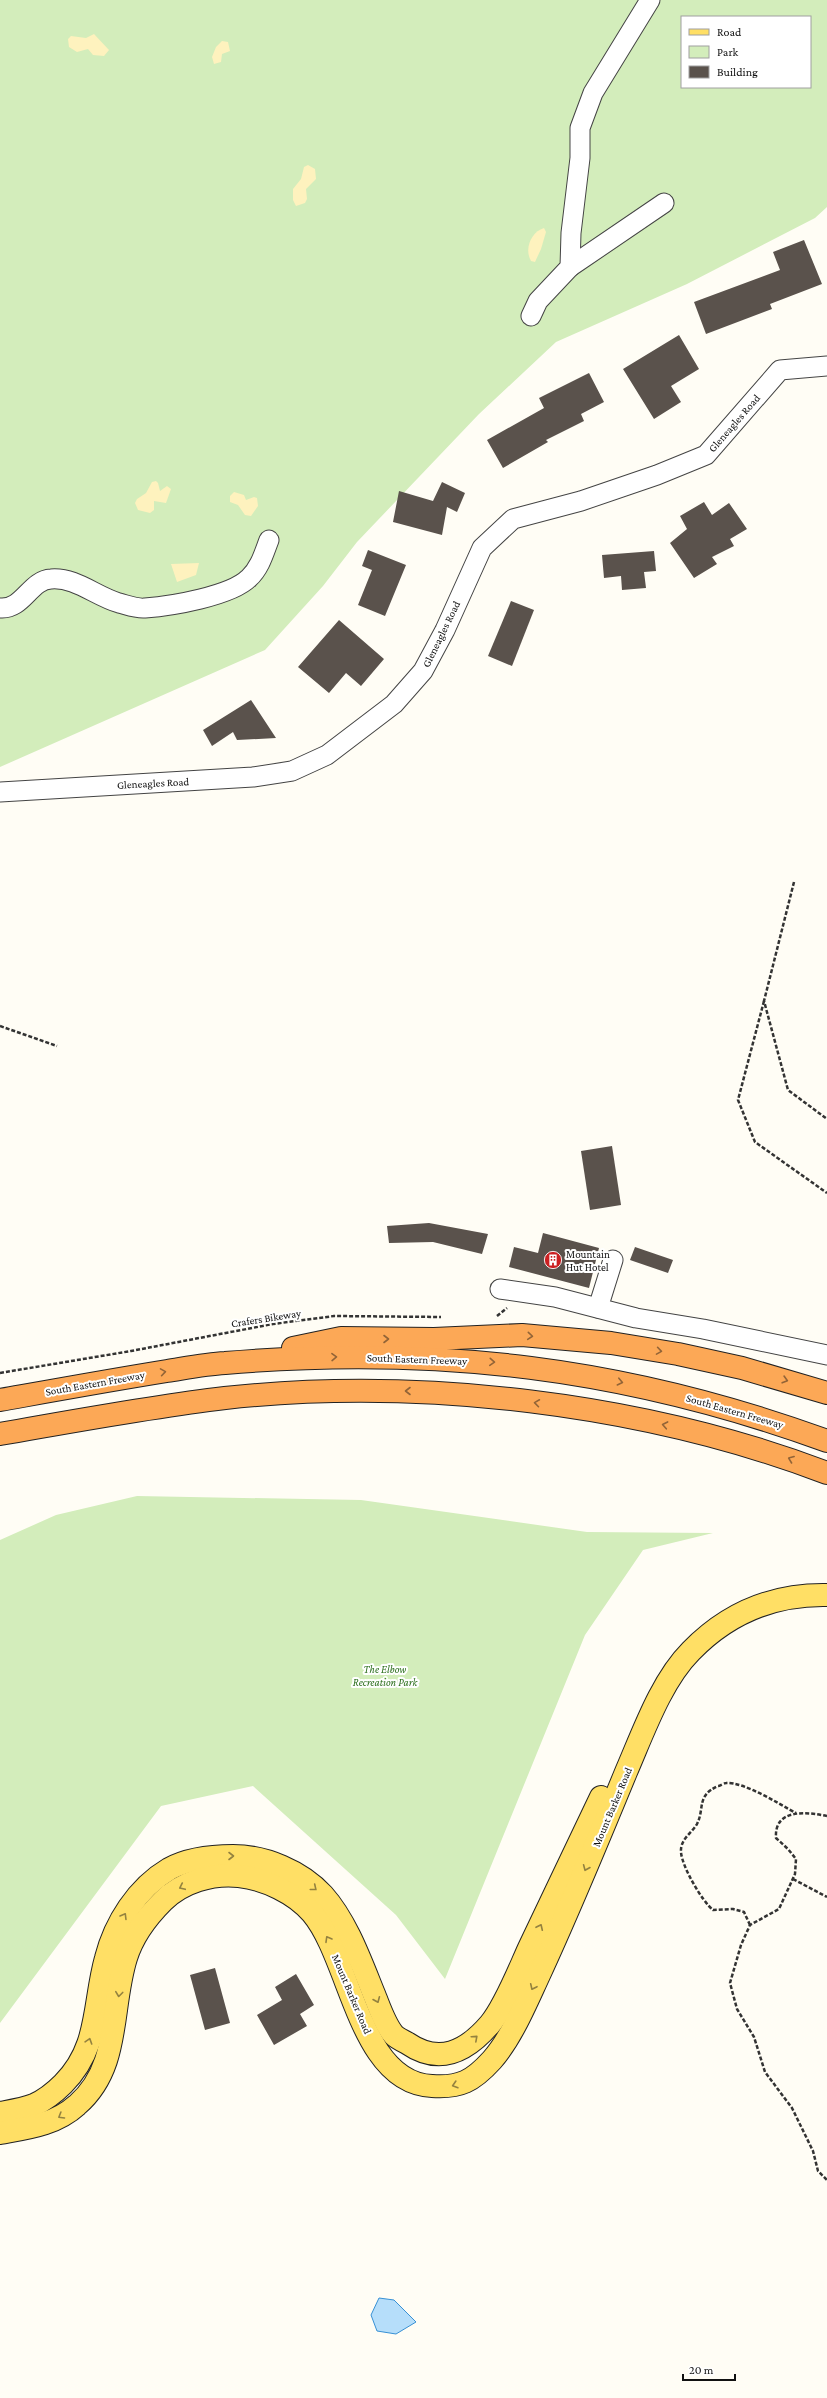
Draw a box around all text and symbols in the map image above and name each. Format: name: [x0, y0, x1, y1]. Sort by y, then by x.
legend: [681, 16, 811, 88]
text: Road: [717, 25, 742, 39]
text: Park: [717, 45, 739, 59]
text: Building: [717, 65, 758, 79]
street label: Gleneagles Road: [706, 392, 763, 455]
street label: Gleneagles Road: [420, 599, 463, 670]
street label: Gleneagles Road: [117, 775, 190, 792]
place label: Mountain Hut Hotel: [566, 1248, 610, 1273]
building icon: Mountain Hut Hotel: [543, 1250, 563, 1270]
street label: Crafers Bikeway: [230, 1306, 303, 1330]
one-way arrow: [527, 1332, 533, 1341]
one-way arrow: [383, 1335, 389, 1343]
one-way arrow: [656, 1346, 662, 1355]
street label: South Eastern Freeway: [367, 1351, 468, 1368]
one-way arrow: [331, 1353, 337, 1362]
one-way arrow: [489, 1358, 495, 1367]
street label: South Eastern Freeway: [44, 1368, 147, 1399]
one-way arrow: [160, 1368, 166, 1377]
one-way arrow: [781, 1375, 788, 1384]
one-way arrow: [617, 1377, 623, 1385]
one-way arrow: [405, 1387, 411, 1395]
street label: South Eastern Freeway: [685, 1391, 786, 1432]
one-way arrow: [534, 1399, 540, 1408]
one-way arrow: [662, 1421, 668, 1430]
one-way arrow: [787, 1456, 794, 1464]
park label: The Elbow Recreation Park: [353, 1663, 418, 1688]
street label: Mount Barker Road: [590, 1765, 634, 1849]
one-way arrow: [228, 1852, 234, 1860]
one-way arrow: [583, 1864, 591, 1871]
one-way arrow: [179, 1882, 186, 1890]
one-way arrow: [309, 1883, 316, 1890]
one-way arrow: [119, 1913, 126, 1920]
one-way arrow: [535, 1923, 543, 1931]
one-way arrow: [326, 1936, 333, 1943]
street label: Mount Barker Road: [330, 1952, 374, 2036]
one-way arrow: [530, 1982, 538, 1990]
one-way arrow: [115, 1991, 124, 1997]
one-way arrow: [372, 1996, 380, 2004]
one-way arrow: [470, 2035, 478, 2043]
one-way arrow: [85, 2038, 93, 2045]
one-way arrow: [452, 2080, 459, 2089]
one-way arrow: [58, 2111, 65, 2118]
scale bar: [683, 2356, 735, 2382]
text: 20 m: [689, 2363, 714, 2377]

